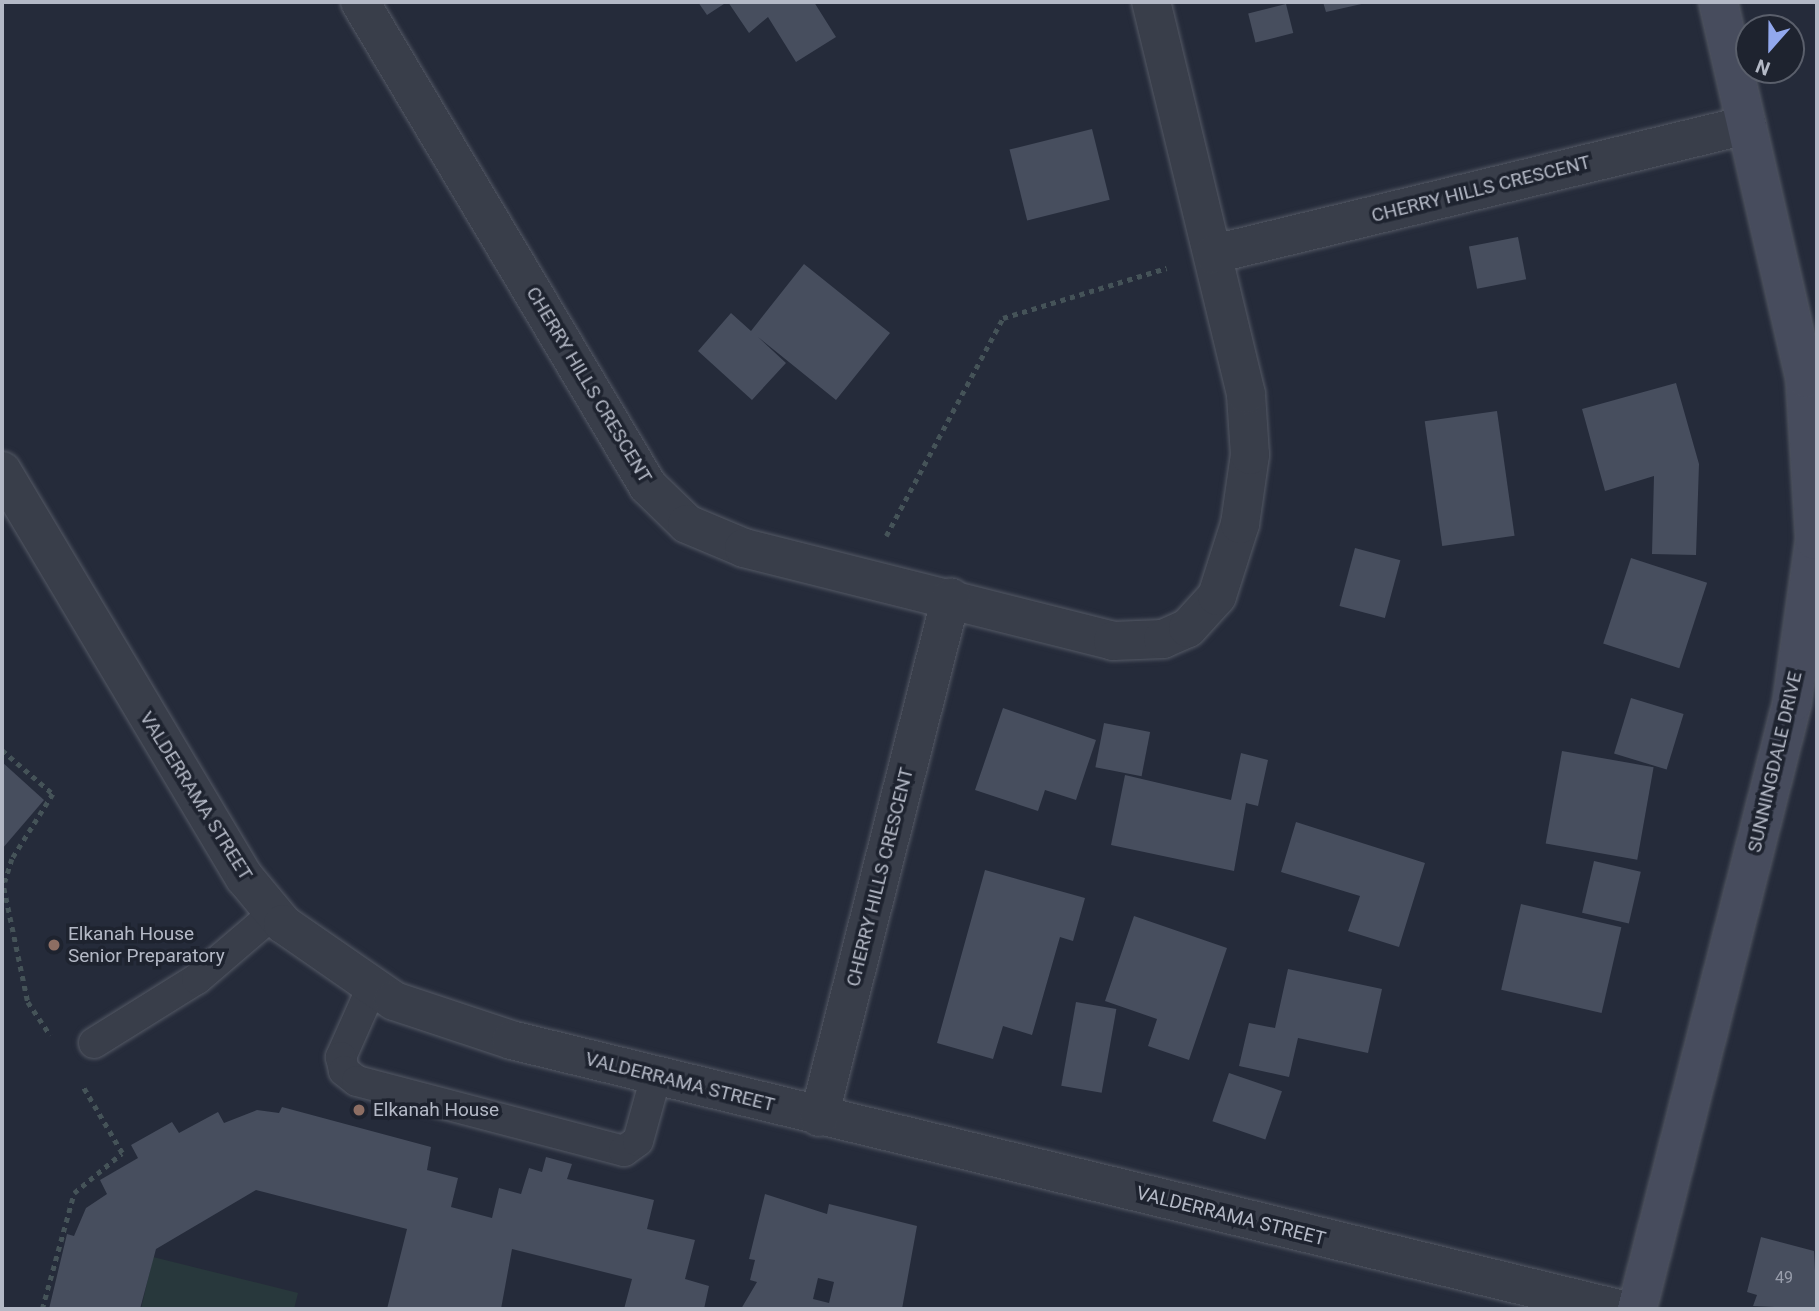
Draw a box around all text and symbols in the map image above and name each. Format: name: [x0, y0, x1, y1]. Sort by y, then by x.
north arrow: [1735, 14, 1805, 84]
text: N: [1753, 54, 1773, 80]
street label: CHERRY HILLS CRESCENT: [1369, 151, 1593, 227]
street label: CHERRY HILLS CRESCENT: [521, 283, 657, 487]
street label: SUNNINGDALE DRIVE: [1743, 669, 1807, 855]
street label: VALDERRAMA STREET: [135, 708, 257, 884]
street label: CHERRY HILLS CRESCENT: [842, 765, 918, 989]
place label: Elkanah House Senior Preparatory: [68, 923, 225, 967]
marker: Elkanah House Senior Preparatory: [46, 937, 62, 953]
street label: VALDERRAMA STREET: [583, 1047, 777, 1117]
place label: Elkanah House: [373, 1099, 499, 1121]
marker: Elkanah House: [351, 1102, 367, 1118]
street label: VALDERRAMA STREET: [1134, 1181, 1328, 1251]
house number: 49: [1775, 1268, 1793, 1288]

